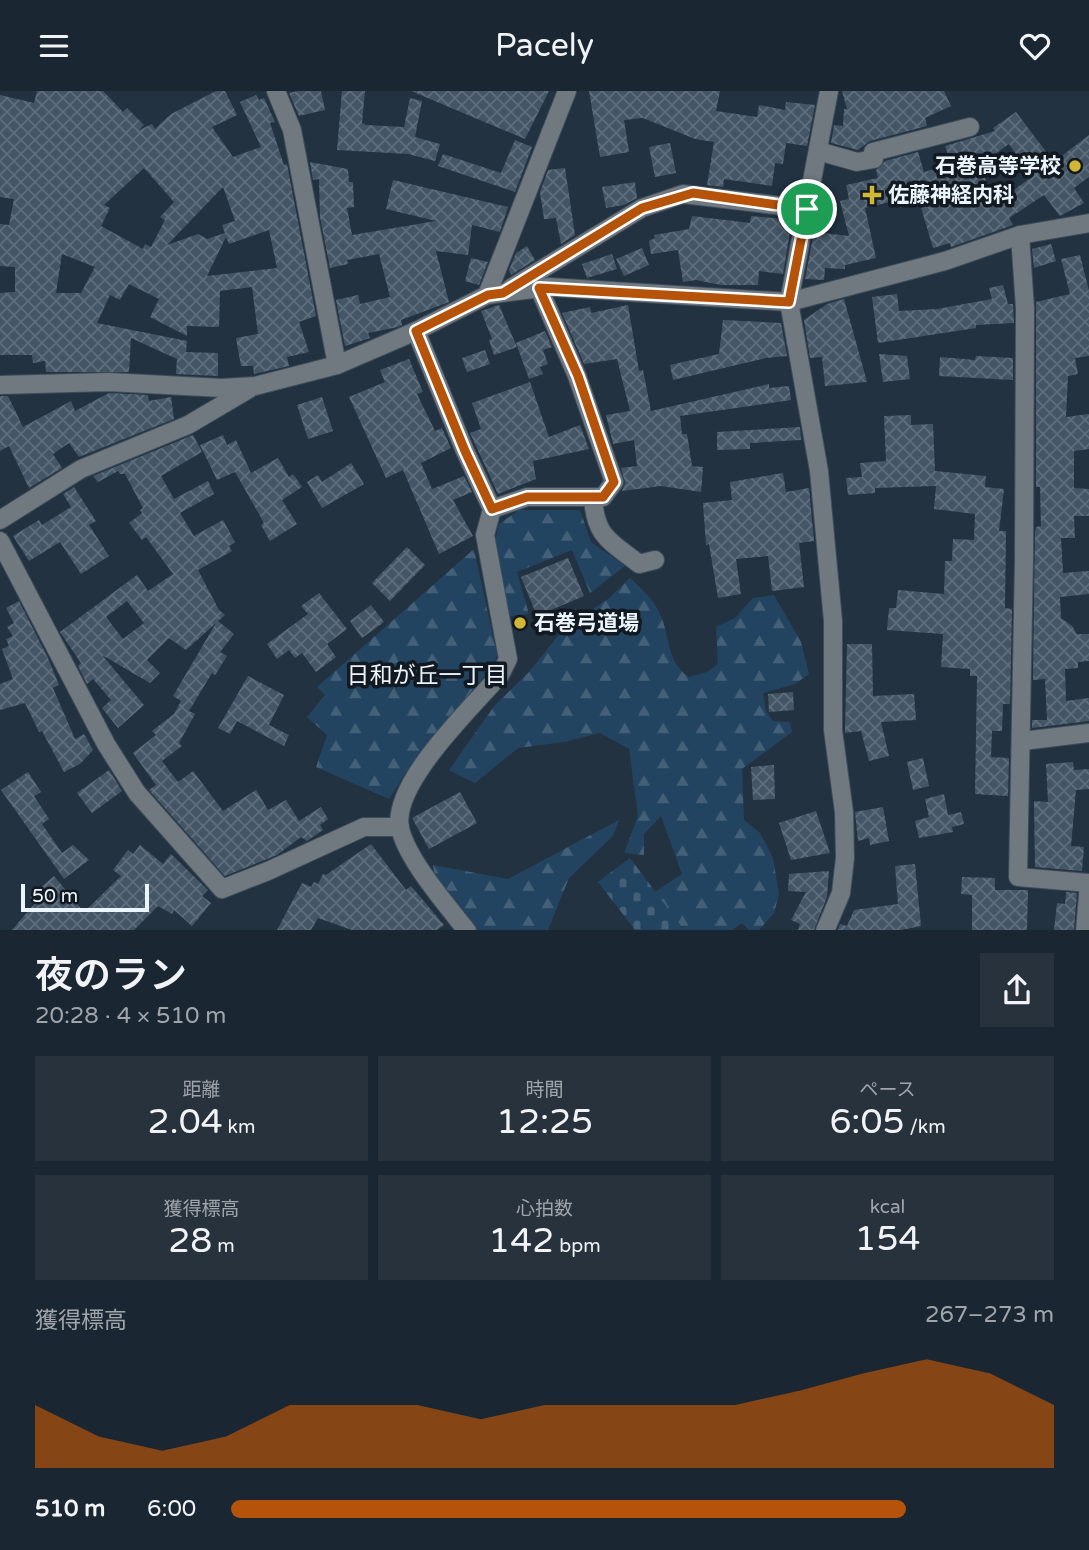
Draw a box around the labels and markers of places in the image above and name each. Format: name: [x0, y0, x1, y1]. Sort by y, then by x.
place label: 石巻高等学校: [935, 154, 1061, 179]
marker: 石巻高等学校: [1067, 158, 1083, 174]
pin: [777, 179, 837, 239]
place label: 佐藤神経内科: [888, 183, 1014, 208]
marker: 佐藤神経内科: [862, 185, 882, 205]
place label: 石巻弓道場: [534, 611, 639, 636]
marker: 石巻弓道場: [512, 615, 528, 631]

